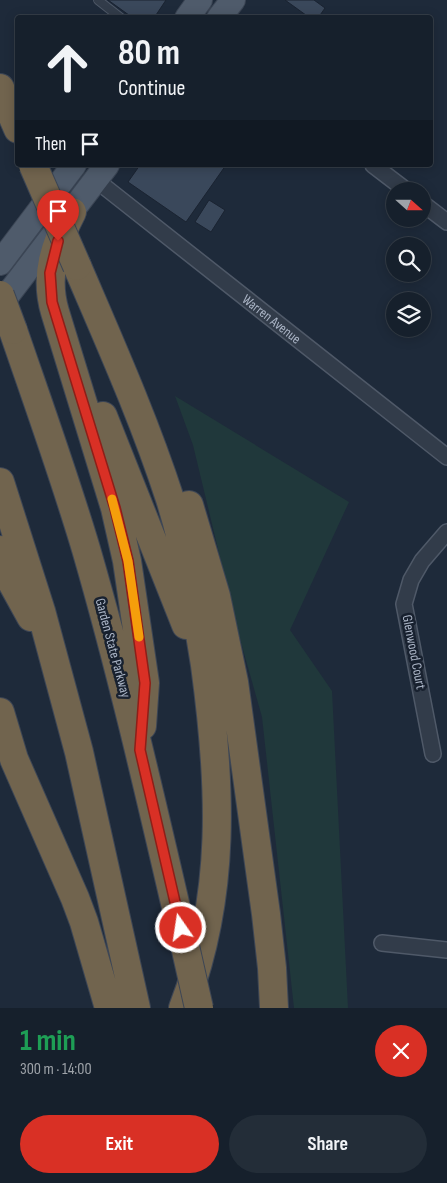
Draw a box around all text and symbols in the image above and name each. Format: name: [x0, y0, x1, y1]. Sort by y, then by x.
text: 80 m: [118, 32, 180, 75]
icon: ahead: [35, 35, 100, 100]
text: Continue: [118, 75, 185, 102]
icon: arrive: [76, 130, 104, 158]
text: Then: [35, 133, 66, 156]
north arrow: [386, 182, 431, 228]
map controls: [386, 182, 431, 337]
pin: [37, 190, 79, 241]
icon: arrive: [44, 197, 72, 225]
button: search: [386, 237, 431, 282]
street label: Warren Avenue: [239, 290, 305, 347]
button: layers: [386, 292, 431, 337]
street label: Garden State Parkway: [92, 596, 135, 700]
street label: Glenwood Court: [398, 613, 430, 691]
position arrow: [154, 901, 206, 953]
text: 1 min: [20, 1023, 76, 1059]
button: close: [375, 1025, 427, 1077]
text: 300 m · 14:00: [20, 1060, 92, 1079]
button: Exit: [20, 1115, 219, 1173]
button: Share: [229, 1115, 427, 1173]

